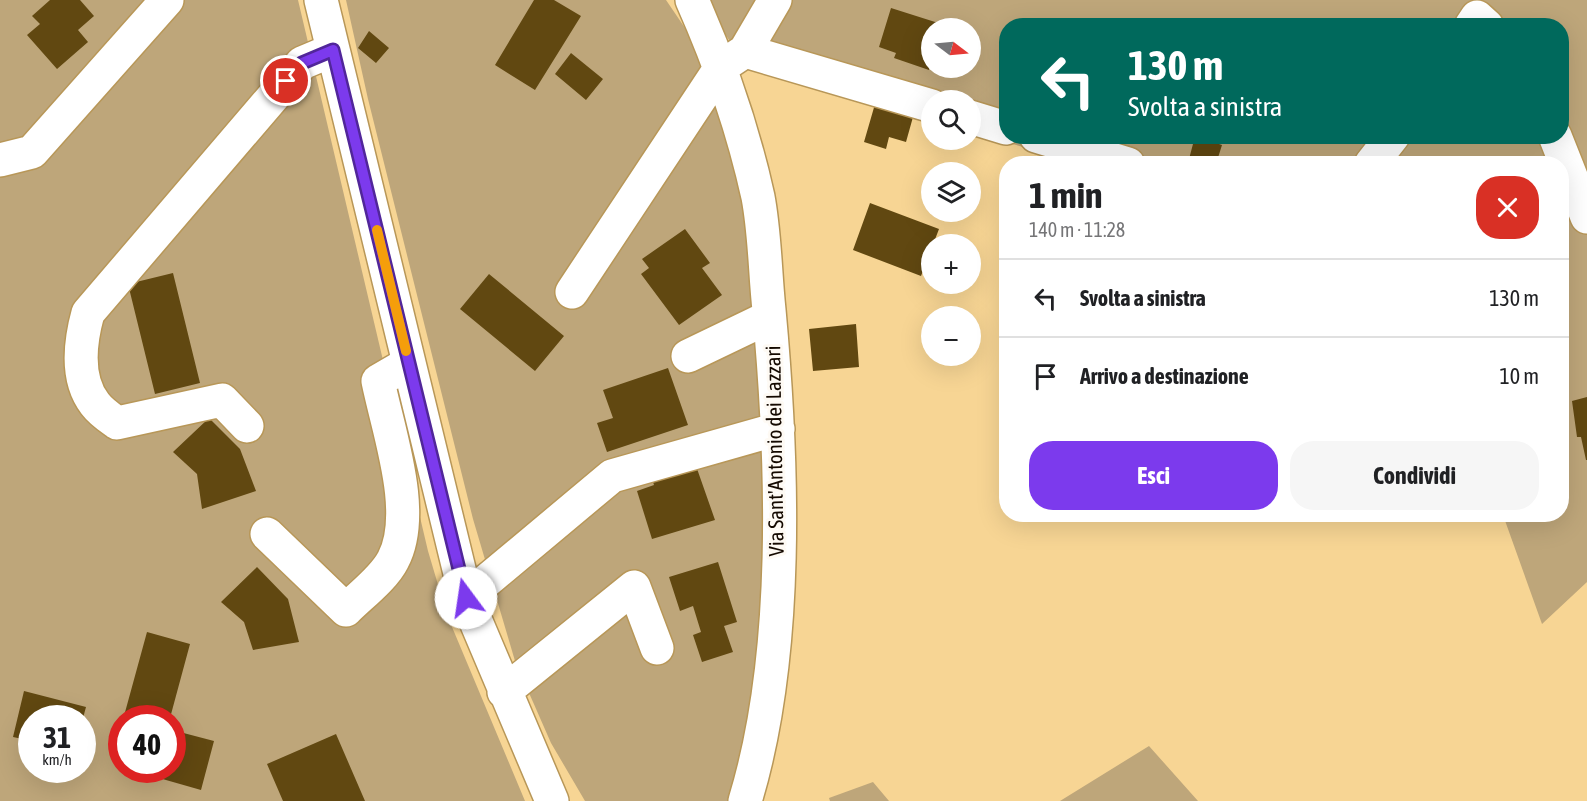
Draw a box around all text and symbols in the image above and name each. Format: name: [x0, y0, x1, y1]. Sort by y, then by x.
north arrow: [921, 18, 981, 78]
map controls: [921, 18, 981, 366]
text: 130 m: [1128, 41, 1223, 89]
icon: left: [1029, 42, 1107, 120]
pin: [260, 55, 311, 106]
icon: arrive: [269, 64, 302, 97]
button: search: [921, 90, 981, 150]
text: Svolta a sinistra: [1128, 91, 1282, 122]
button: layers: [921, 162, 981, 222]
text: 1 min: [1029, 174, 1103, 216]
button: close: [1476, 176, 1539, 239]
text: 140 m · 11:28: [1029, 218, 1125, 241]
button: +: [921, 234, 981, 294]
icon: left: [1029, 282, 1062, 315]
text: Svolta a sinistra: [1080, 285, 1206, 311]
text: 130 m: [1489, 285, 1539, 311]
button: −: [921, 306, 981, 366]
street label: Via Sant'Antonio dei Lazzari: [760, 345, 788, 557]
icon: arrive: [1029, 360, 1062, 393]
text: Arrivo a destinazione: [1080, 363, 1249, 389]
text: 10 m: [1499, 363, 1539, 389]
button: Esci: [1029, 441, 1278, 510]
button: Condividi: [1290, 441, 1539, 510]
position arrow: [434, 566, 498, 630]
speed limit sign: 40: [108, 705, 186, 783]
text: 31: [43, 720, 71, 754]
text: km/h: [42, 751, 72, 768]

